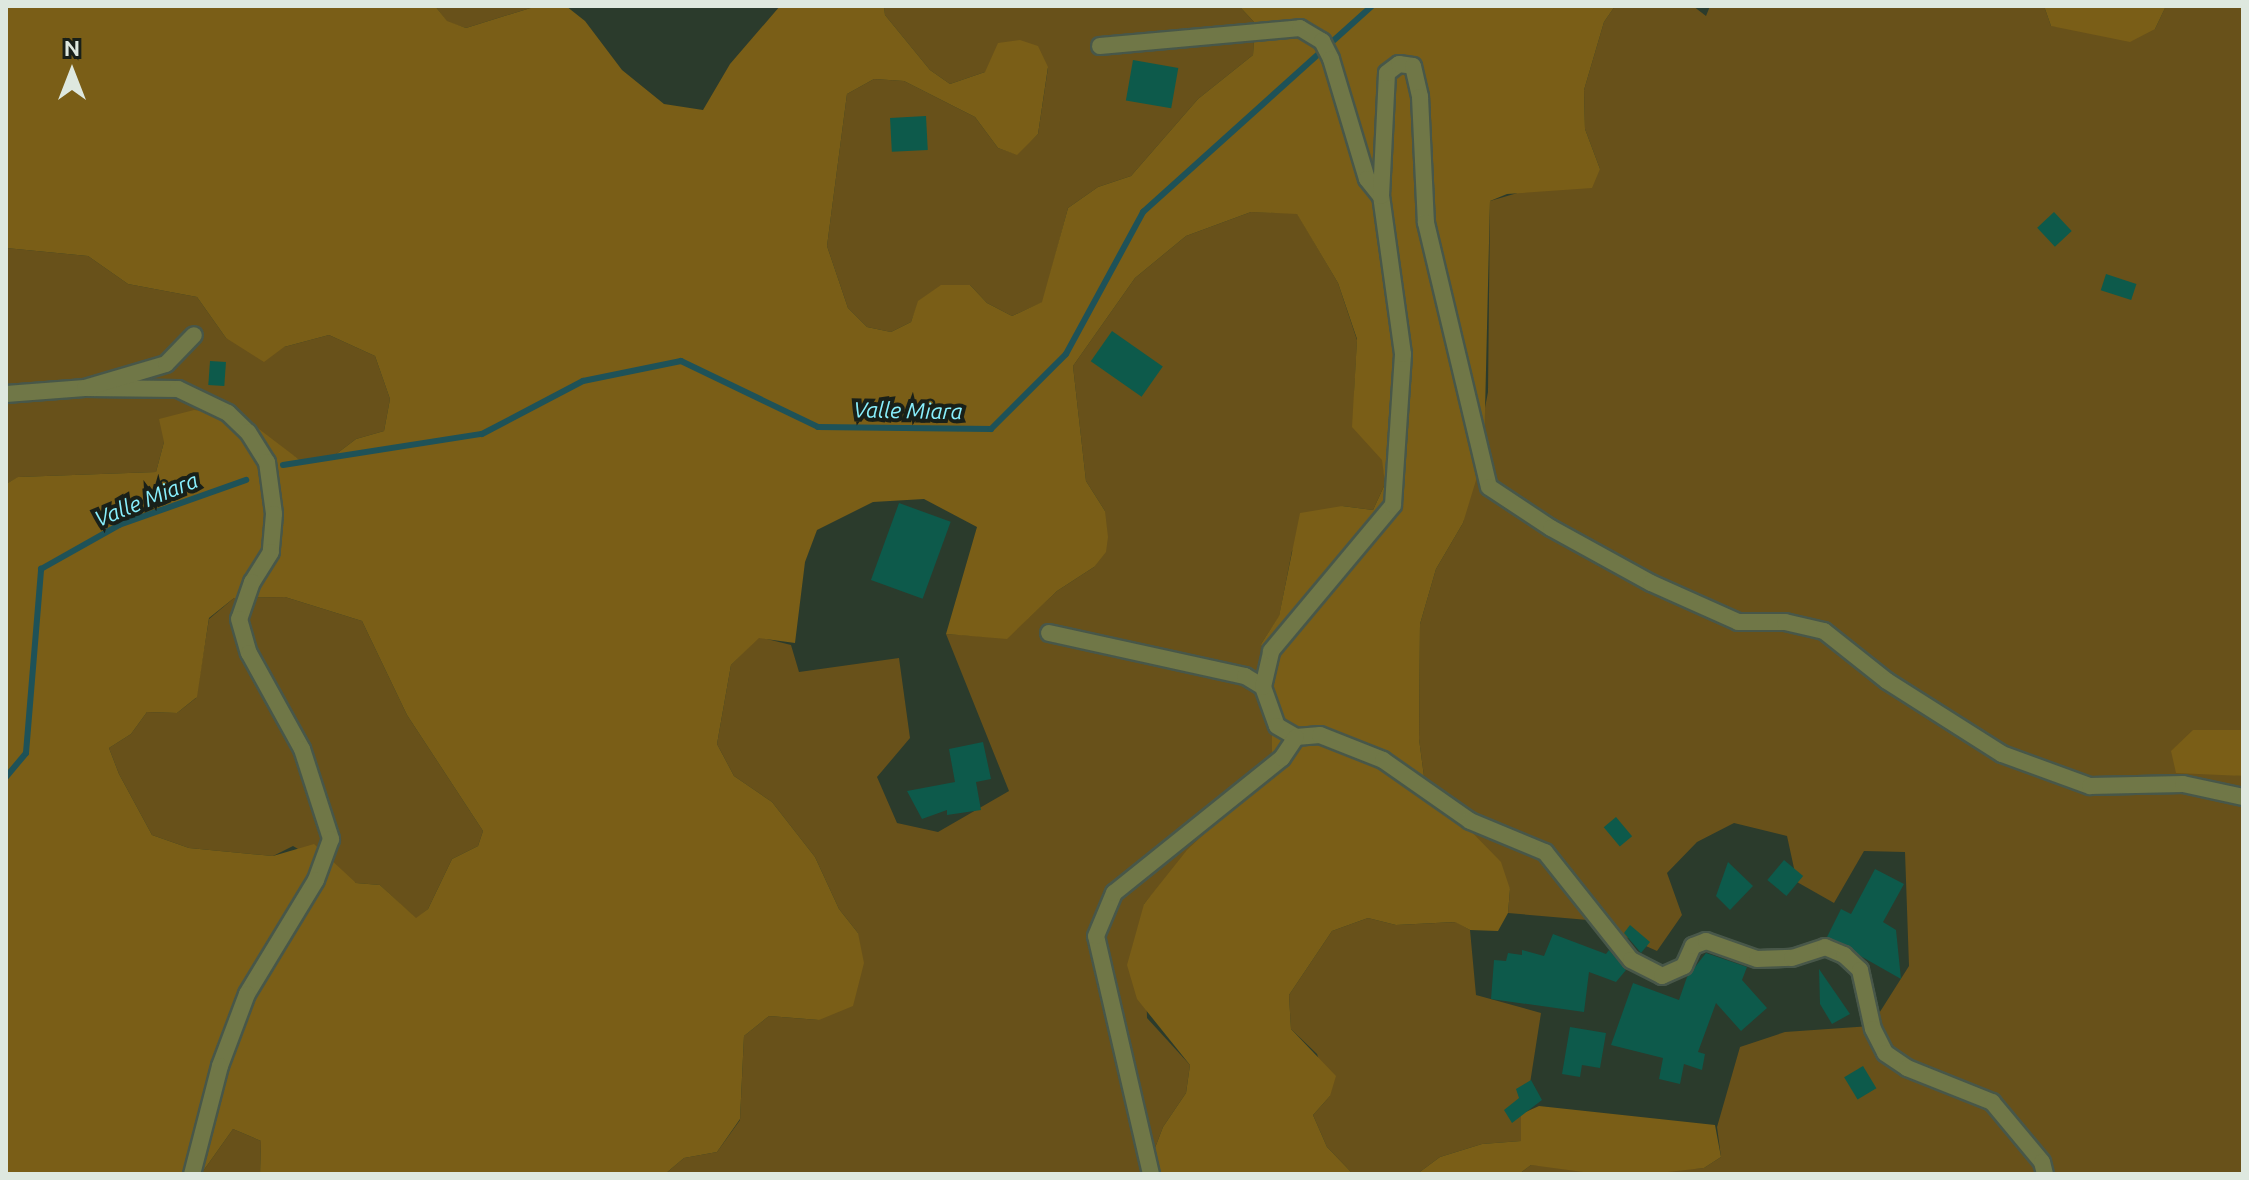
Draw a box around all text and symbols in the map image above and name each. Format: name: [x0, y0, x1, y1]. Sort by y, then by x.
north arrow: [32, 32, 112, 112]
text: N: [64, 35, 80, 60]
water label: Valle Miara: [853, 396, 963, 424]
water label: Valle Miara: [90, 466, 202, 532]

